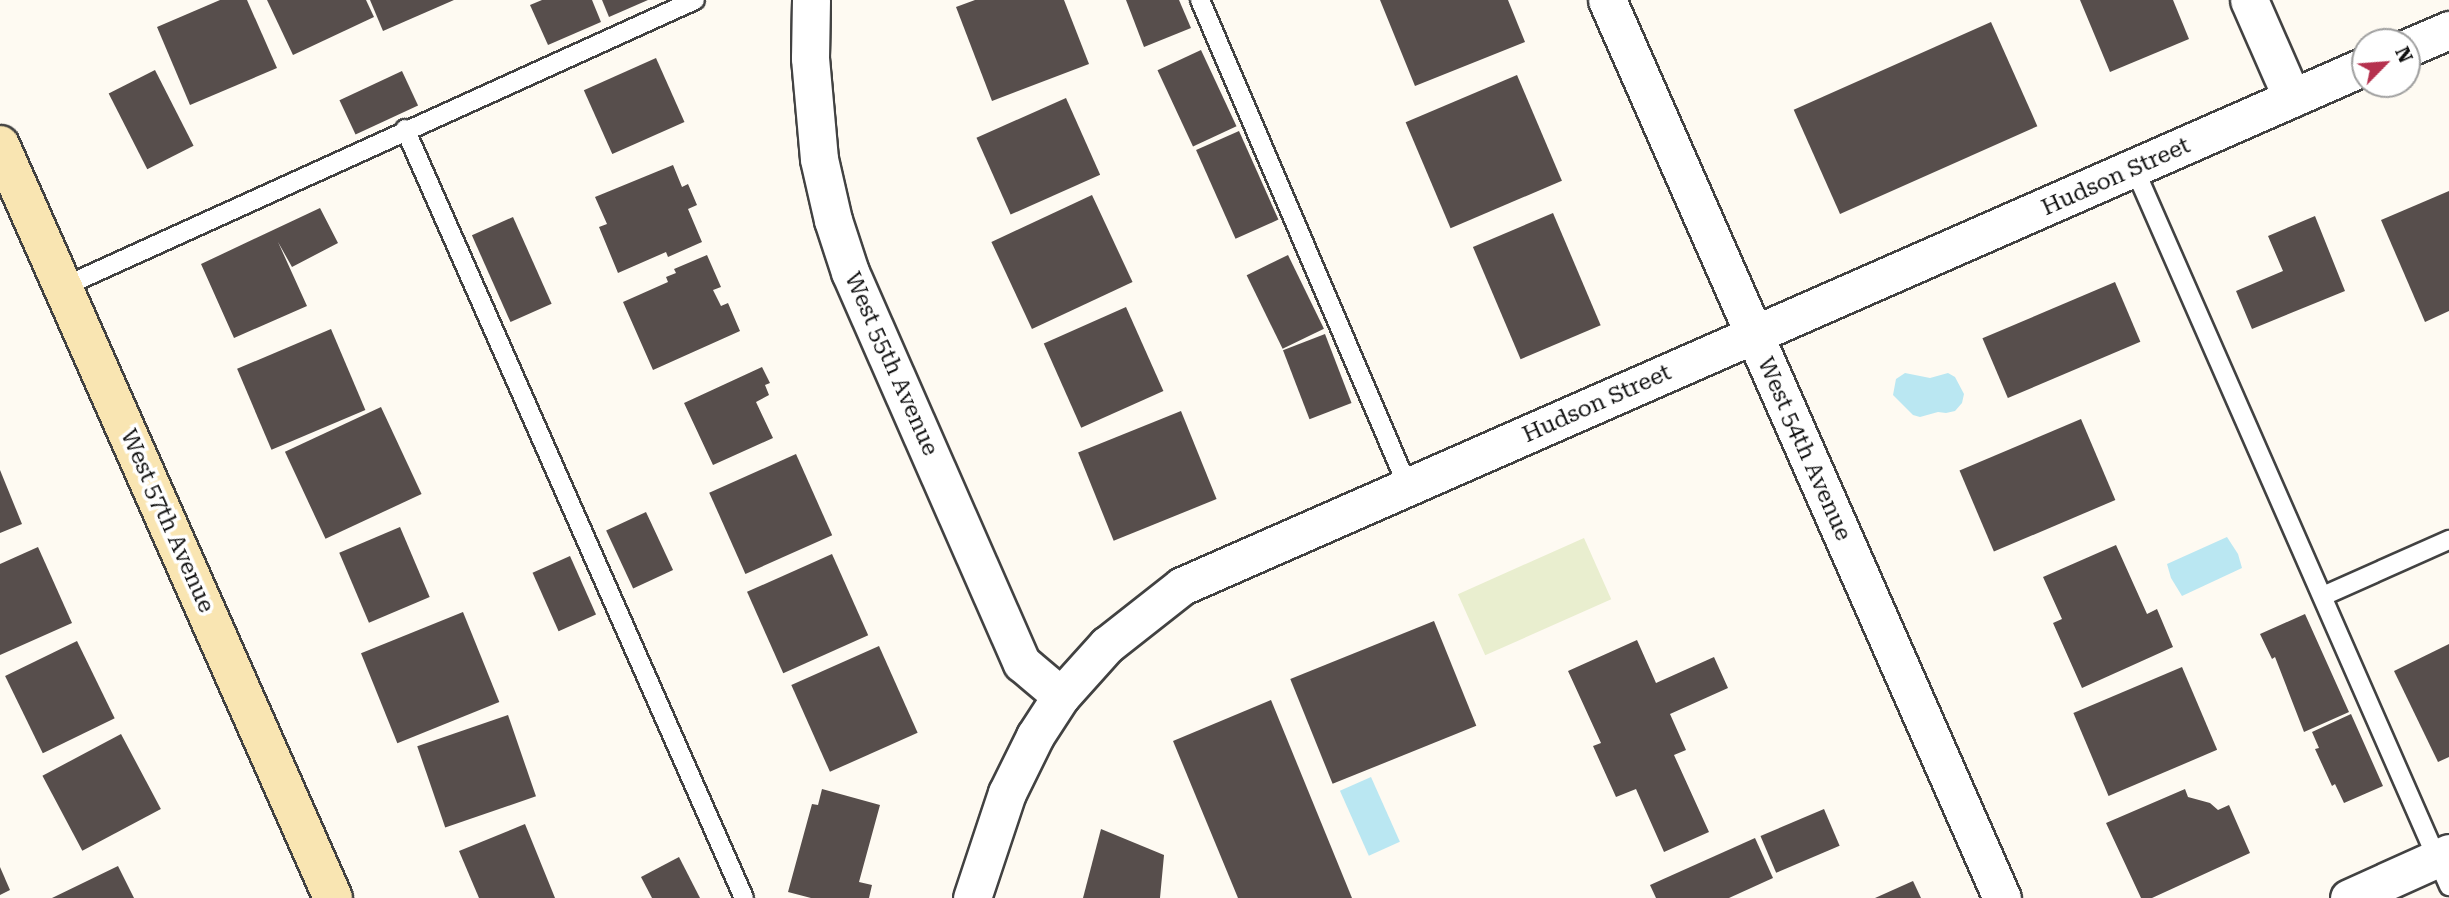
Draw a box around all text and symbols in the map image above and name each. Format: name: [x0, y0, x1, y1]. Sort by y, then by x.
north arrow: [2351, 28, 2421, 98]
text: N: [2390, 43, 2417, 66]
street label: Hudson Street: [2037, 132, 2195, 222]
street label: West 55th Avenue: [838, 268, 944, 460]
street label: West 54th Avenue: [1751, 353, 1857, 545]
street label: Hudson Street: [1518, 359, 1676, 449]
street label: West 57th Avenue: [114, 425, 220, 617]

